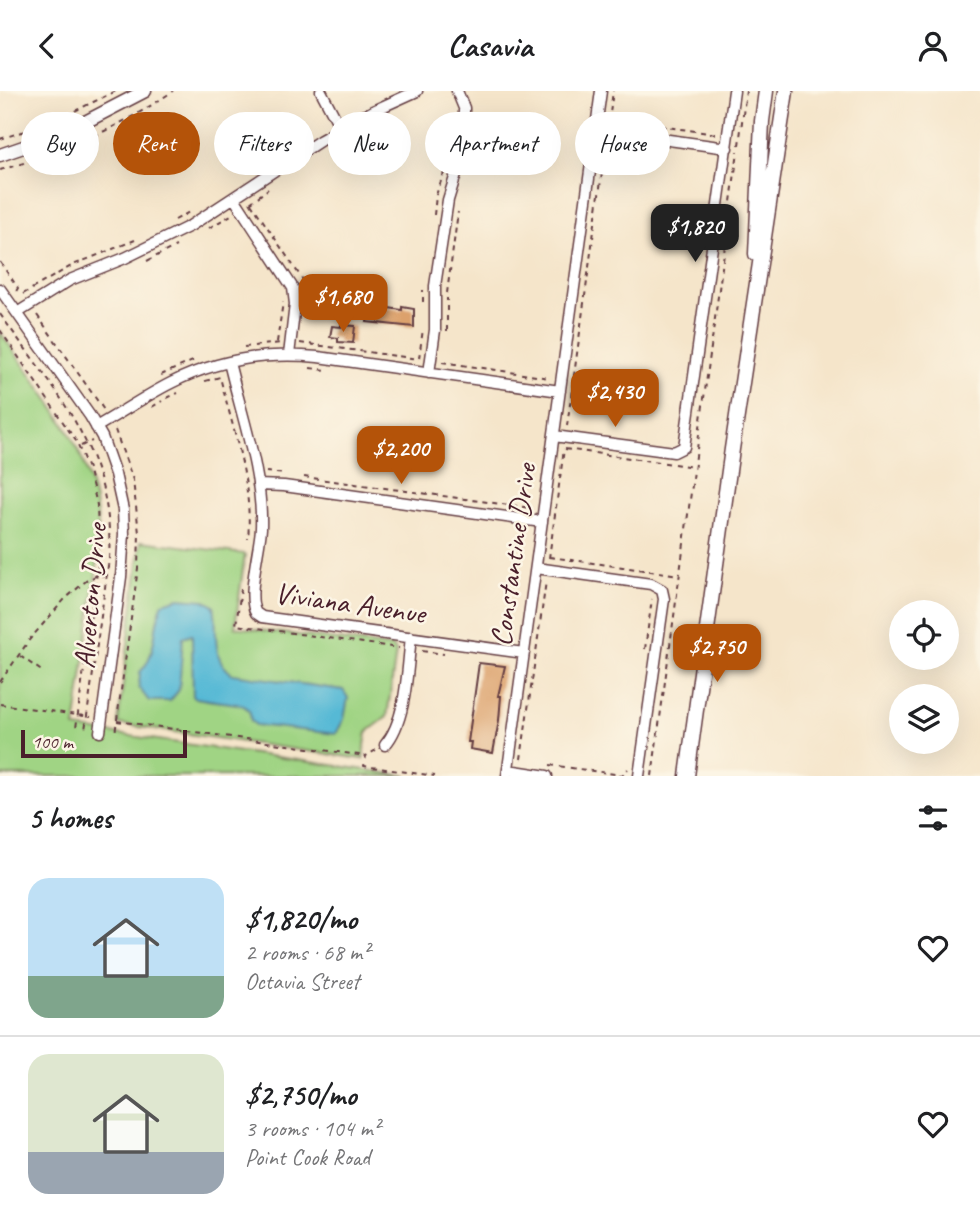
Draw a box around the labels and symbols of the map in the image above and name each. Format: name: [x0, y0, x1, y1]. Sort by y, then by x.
pin: $1,820: [638, 205, 752, 264]
pin: $1,680: [286, 275, 400, 334]
pin: $2,430: [558, 369, 672, 429]
pin: $2,200: [344, 427, 458, 486]
street label: Constantine Drive: [481, 459, 545, 649]
street label: Alverton Drive: [65, 520, 115, 670]
street label: Viviana Avenue: [272, 574, 430, 633]
pin: $2,750: [660, 625, 774, 684]
scale bar: [21, 727, 187, 759]

